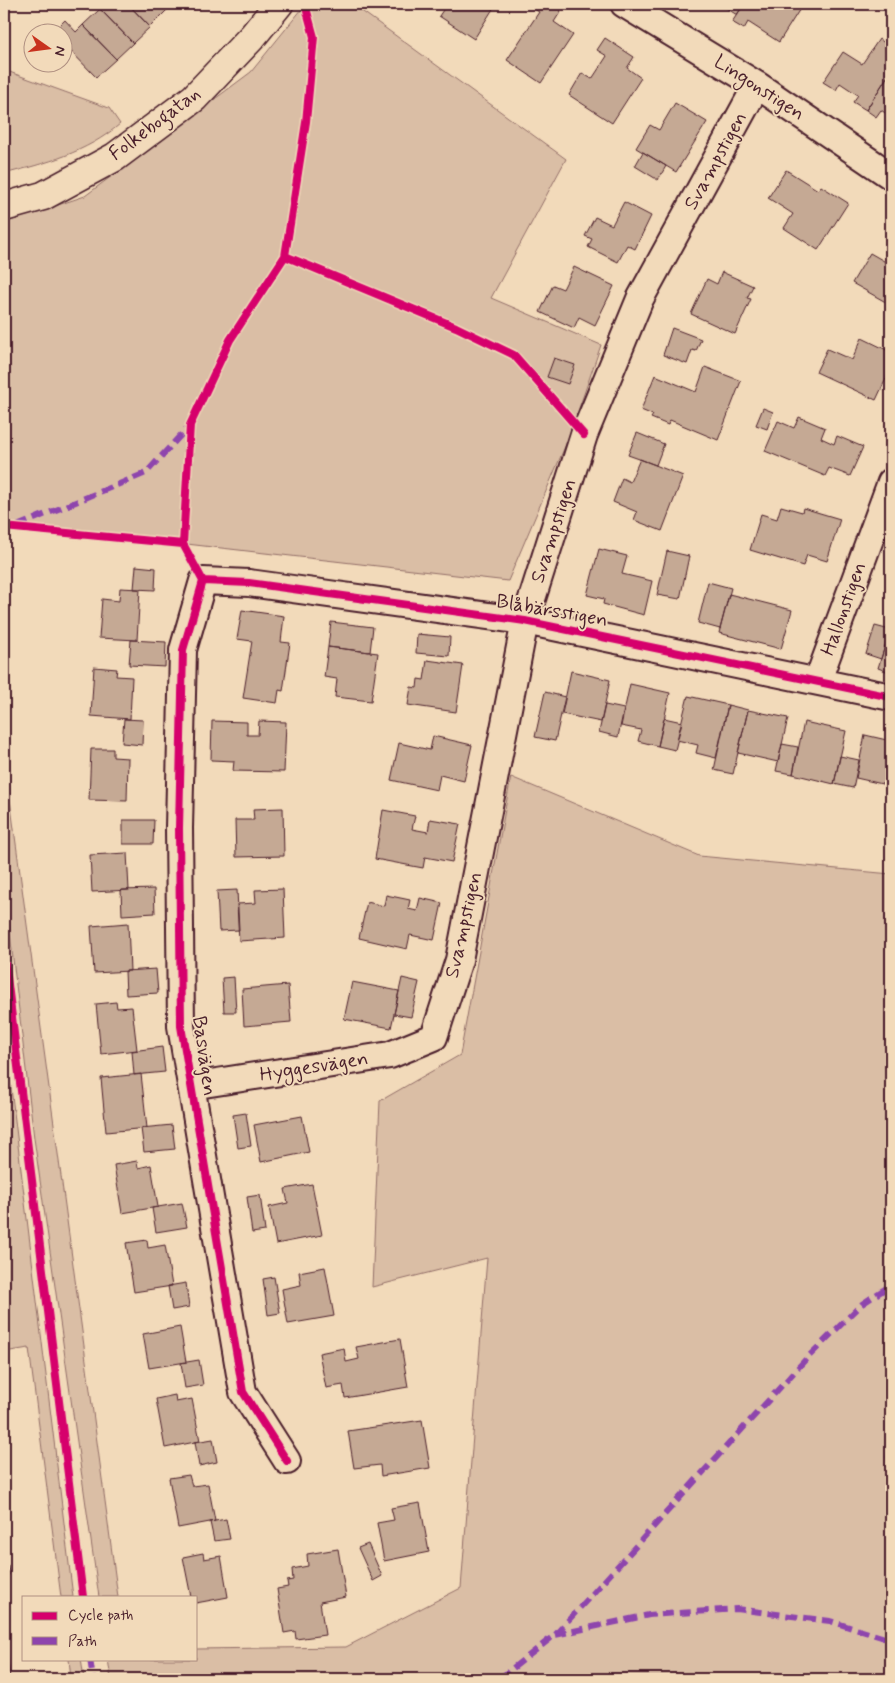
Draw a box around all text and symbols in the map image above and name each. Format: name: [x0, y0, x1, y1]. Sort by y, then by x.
north arrow: [22, 22, 72, 72]
text: N: [50, 44, 70, 58]
street label: Lingonstigen: [708, 49, 810, 128]
street label: Folkebogatan: [104, 81, 208, 169]
street label: Svampstigen: [678, 107, 754, 215]
street label: Svampstigen: [524, 475, 584, 587]
street label: Hallonstigen: [815, 558, 873, 660]
street label: Blåbärsstigen: [494, 588, 610, 634]
street label: Svampstigen: [439, 869, 489, 981]
street label: Basvägen: [185, 1014, 223, 1098]
street label: Hyggesvägen: [258, 1045, 370, 1090]
legend: [22, 1596, 198, 1660]
text: Cycle path: [68, 1606, 133, 1626]
text: Path: [68, 1632, 97, 1652]

